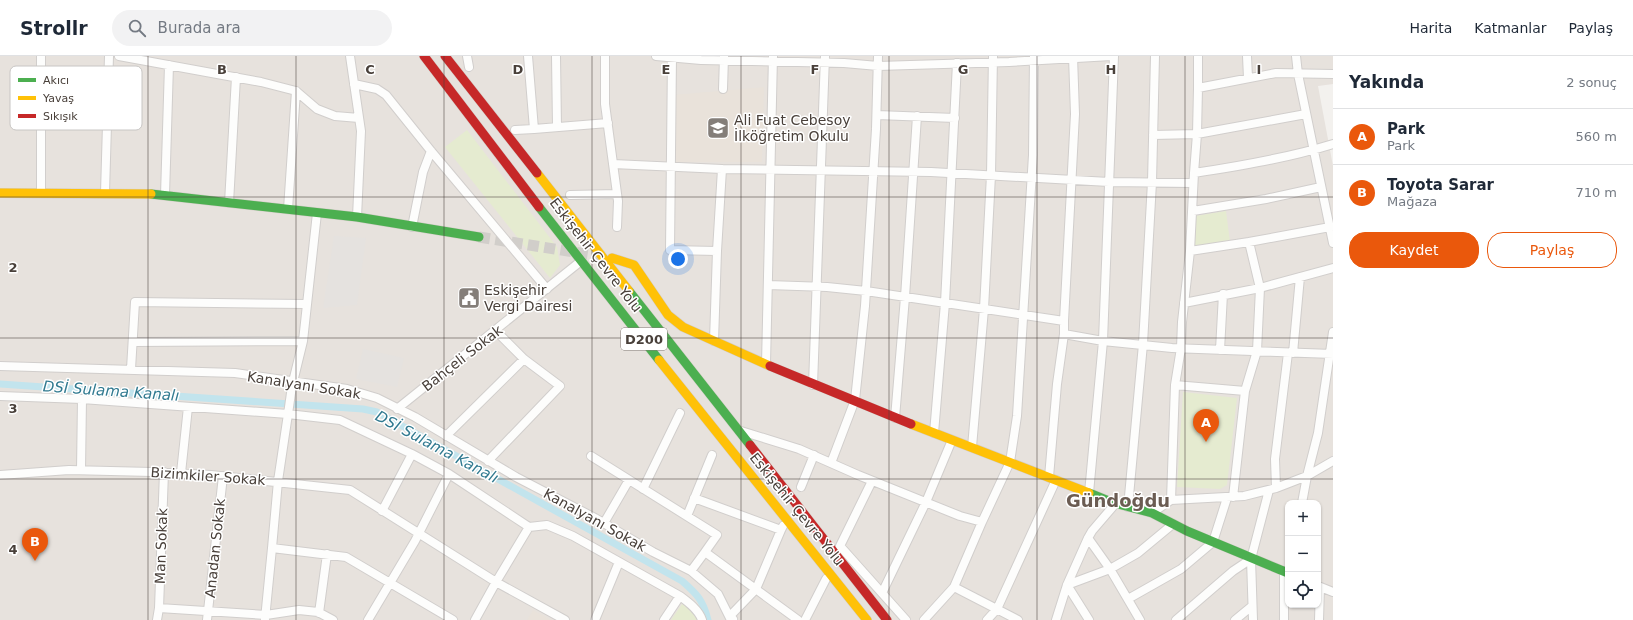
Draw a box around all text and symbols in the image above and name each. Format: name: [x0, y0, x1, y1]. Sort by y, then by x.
search box: [112, 10, 392, 46]
text: Strollr: [20, 17, 88, 39]
icon: search: [126, 17, 148, 39]
text: Burada ara: [158, 19, 241, 37]
text: Harita: [1409, 20, 1452, 36]
text: Katmanlar: [1474, 20, 1547, 36]
text: Paylaş: [1569, 20, 1613, 36]
text: B: [217, 62, 227, 77]
text: C: [365, 62, 375, 77]
text: D: [513, 62, 524, 77]
text: E: [662, 62, 670, 77]
text: F: [811, 62, 819, 77]
text: G: [958, 62, 968, 77]
text: H: [1106, 62, 1116, 77]
text: I: [1257, 62, 1261, 77]
legend: [10, 66, 142, 130]
text: Yakında: [1349, 72, 1424, 92]
text: Akıcı: [43, 74, 69, 87]
text: 2 sonuç: [1566, 75, 1617, 90]
text: Yavaş: [42, 92, 74, 105]
text: Sıkışık: [43, 110, 78, 123]
place label: Ali Fuat Cebesoy İlköğretim Okulu: [734, 112, 851, 144]
school or university icon: Ali Fuat Cebesoy İlköğretim Okulu: [705, 115, 731, 141]
text: Park: [1387, 120, 1425, 138]
text: A: [1357, 129, 1367, 144]
text: 560 m: [1575, 129, 1617, 144]
text: Park: [1387, 138, 1415, 153]
text: Toyota Sarar: [1387, 176, 1494, 194]
text: B: [1357, 185, 1367, 200]
text: 710 m: [1575, 185, 1617, 200]
text: Mağaza: [1387, 194, 1437, 209]
street label: Eskişehir Çevre Yolu: [547, 195, 645, 315]
button: Kaydet: [1349, 232, 1479, 268]
button: Paylaş: [1487, 232, 1617, 268]
your location: [668, 249, 688, 269]
text: 2: [8, 260, 18, 275]
place label: Eskişehir Vergi Dairesi: [484, 282, 572, 314]
public building icon: Eskişehir Vergi Dairesi: [456, 285, 482, 311]
street label: Bahçeli Sokak: [419, 321, 506, 394]
road number: D200: [621, 328, 667, 350]
street label: Kanalyanı Sokak: [246, 368, 363, 402]
water label: DSİ Sulama Kanalı: [42, 376, 180, 405]
text: 3: [8, 401, 18, 416]
water label: DSİ Sulama Kanalı: [372, 406, 502, 487]
pin: A: [1193, 409, 1219, 442]
street label: Eskişehir Çevre Yolu: [747, 449, 847, 569]
street label: Bizimkiler Sokak: [150, 464, 267, 488]
street label: Kanalyanı Sokak: [541, 485, 650, 555]
district label: Gündoğdu: [1066, 490, 1170, 511]
street label: Anadan Sokak: [202, 497, 228, 598]
map controls: [1285, 500, 1321, 608]
button: +: [1285, 500, 1321, 536]
street label: Man Sokak: [152, 507, 170, 584]
pin: B: [22, 528, 48, 561]
button: −: [1285, 536, 1321, 572]
text: 4: [8, 542, 18, 557]
button: locate: [1285, 572, 1321, 608]

